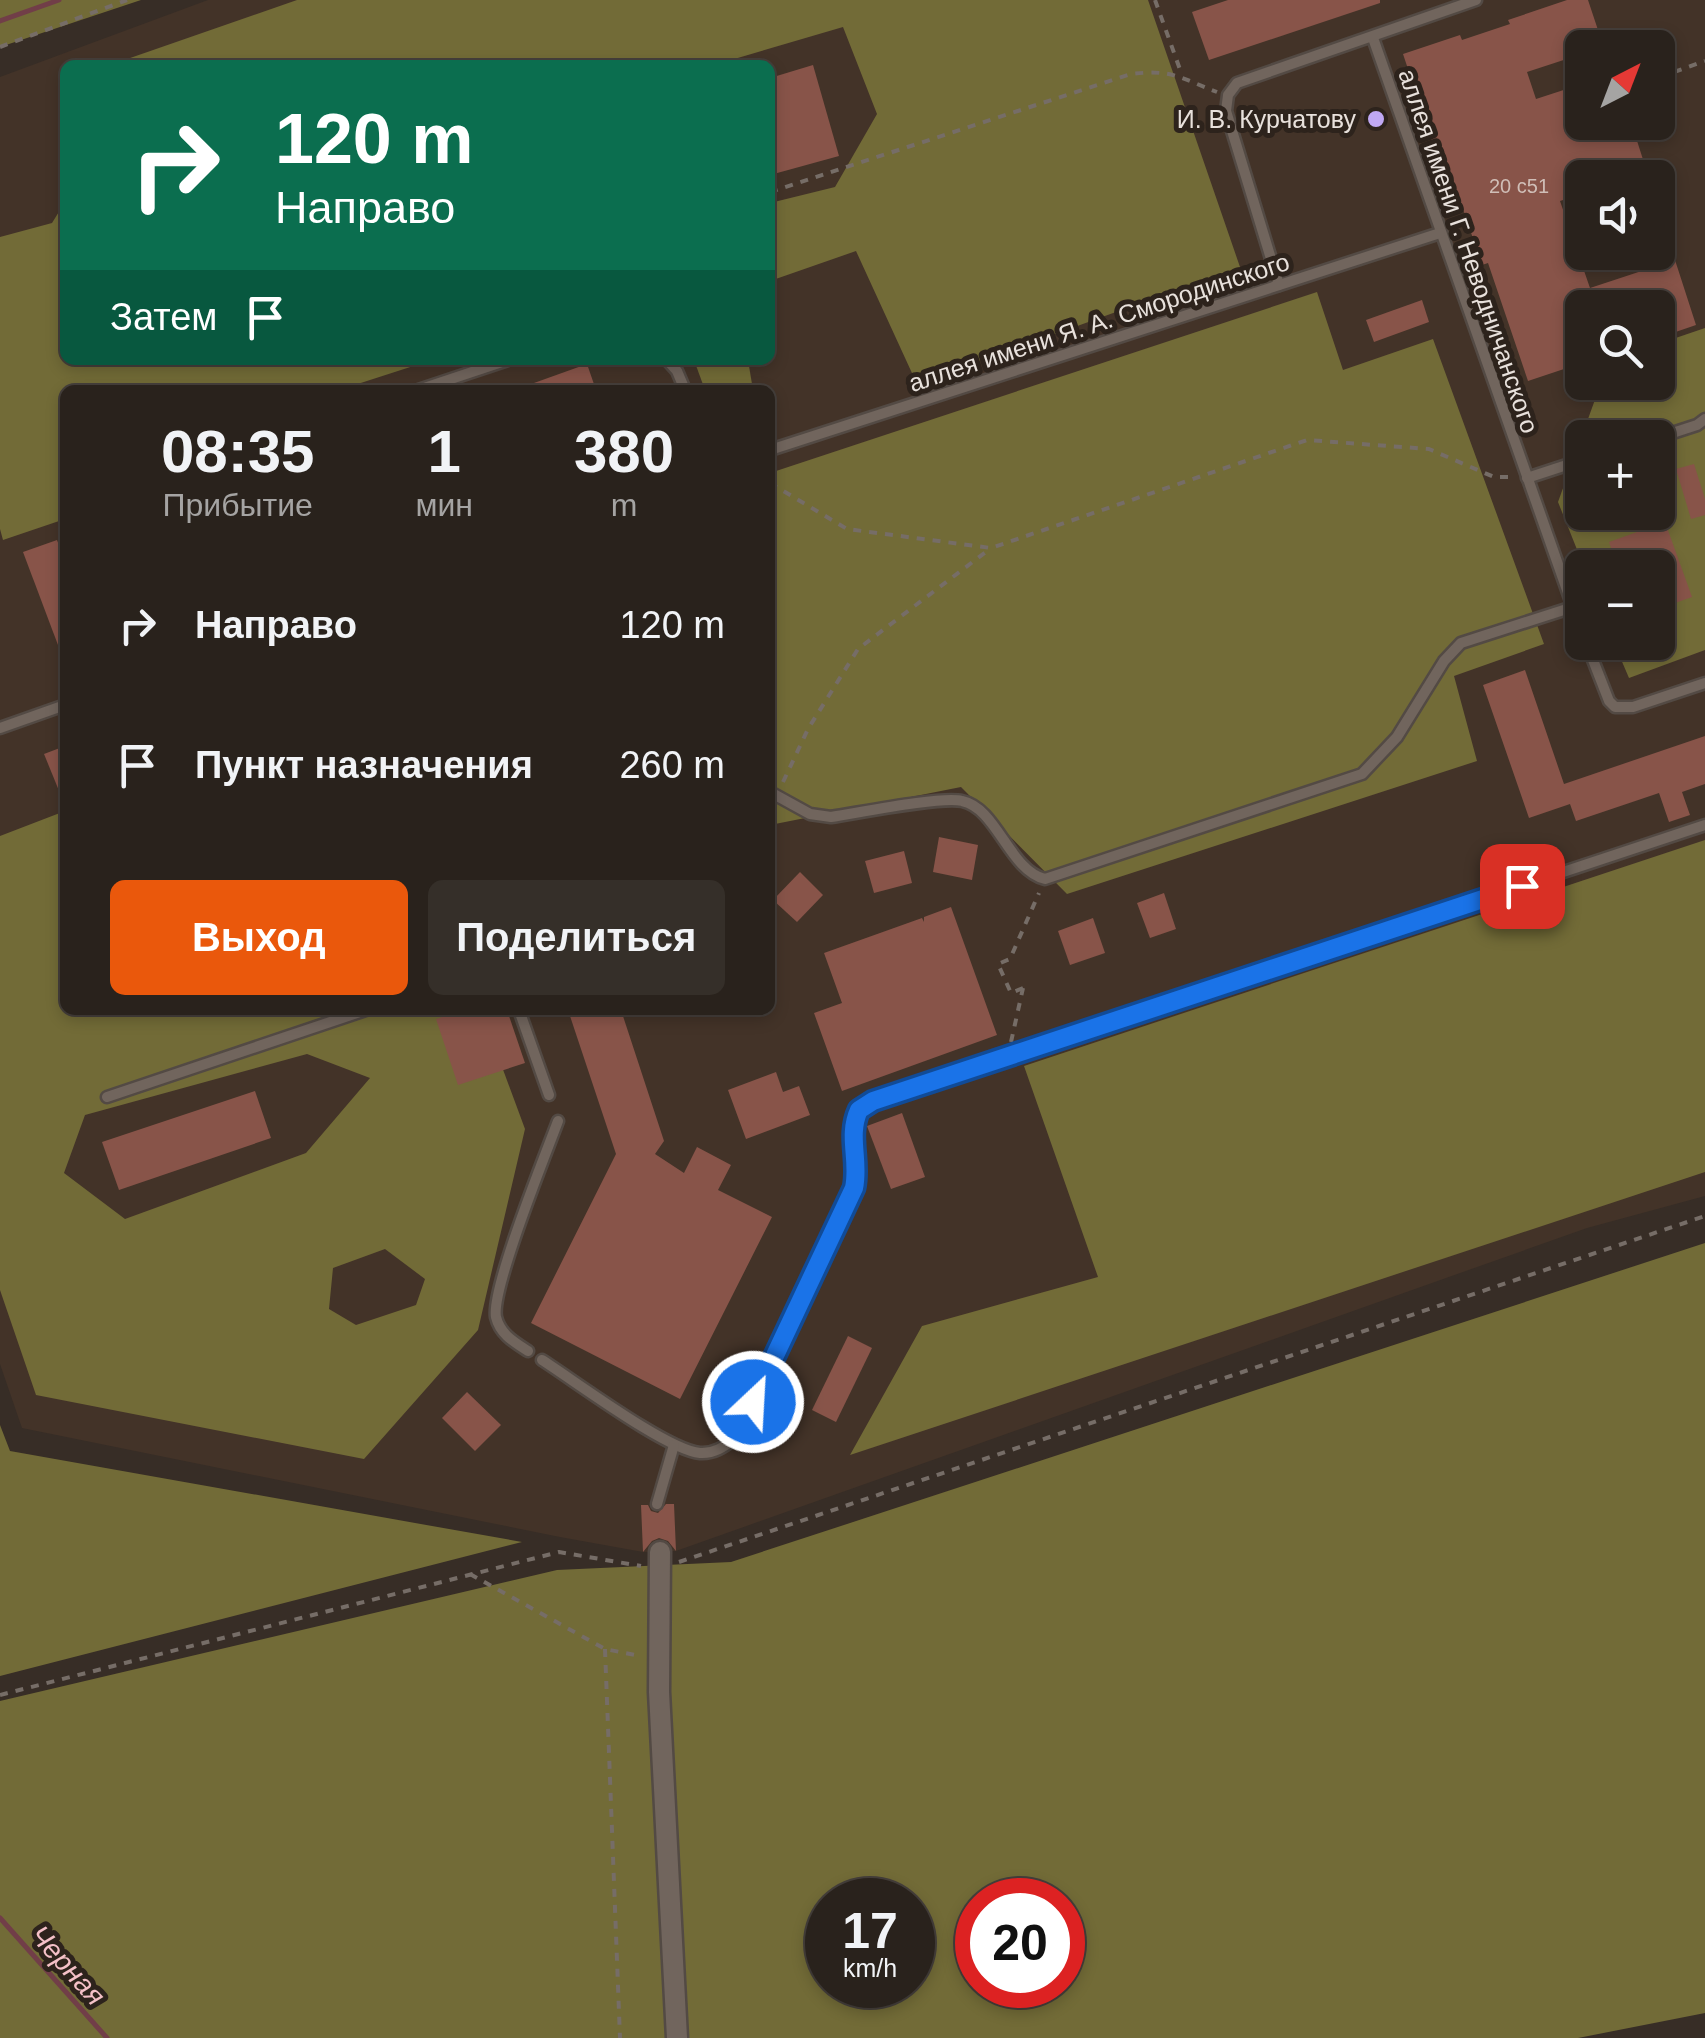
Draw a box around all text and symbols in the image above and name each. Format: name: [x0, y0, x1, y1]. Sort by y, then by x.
north arrow: [1565, 30, 1675, 140]
map controls: [1565, 30, 1675, 660]
street label: аллея имени Г. Неводничанского: [1393, 65, 1545, 437]
icon: right: [110, 100, 240, 230]
text: 120 m: [275, 100, 473, 178]
place label: И. В. Курчатову: [1177, 105, 1356, 133]
marker: И. В. Курчатову: [1365, 108, 1387, 130]
button: sound: [1565, 160, 1675, 270]
house number: 20 с51: [1489, 175, 1549, 197]
text: Направо: [275, 182, 455, 233]
street label: аллея имени Я. А. Смородинского: [905, 247, 1293, 397]
icon: arrive: [238, 290, 293, 345]
button: search: [1565, 290, 1675, 400]
text: Затем: [110, 296, 218, 338]
text: 08:35: [161, 418, 314, 485]
text: 1: [427, 418, 461, 485]
text: 380: [574, 418, 674, 485]
button: +: [1565, 420, 1675, 530]
text: Прибытие: [163, 487, 313, 523]
text: мин: [415, 487, 473, 523]
text: m: [611, 487, 637, 523]
button: −: [1565, 550, 1675, 660]
icon: right: [110, 598, 165, 653]
text: Направо: [195, 604, 357, 646]
text: 120 m: [619, 604, 725, 646]
icon: arrive: [110, 738, 165, 793]
text: Пункт назначения: [195, 744, 533, 786]
text: 260 m: [619, 744, 725, 786]
pin: [1480, 844, 1565, 929]
icon: arrive: [1495, 859, 1550, 914]
button: Выход: [110, 880, 408, 995]
button: Поделиться: [428, 880, 725, 995]
position arrow: [701, 1350, 805, 1454]
speed limit sign: 20: [955, 1878, 1085, 2008]
text: 17: [842, 1903, 898, 1959]
water label: Черная: [24, 1919, 111, 2011]
text: km/h: [843, 1954, 897, 1982]

